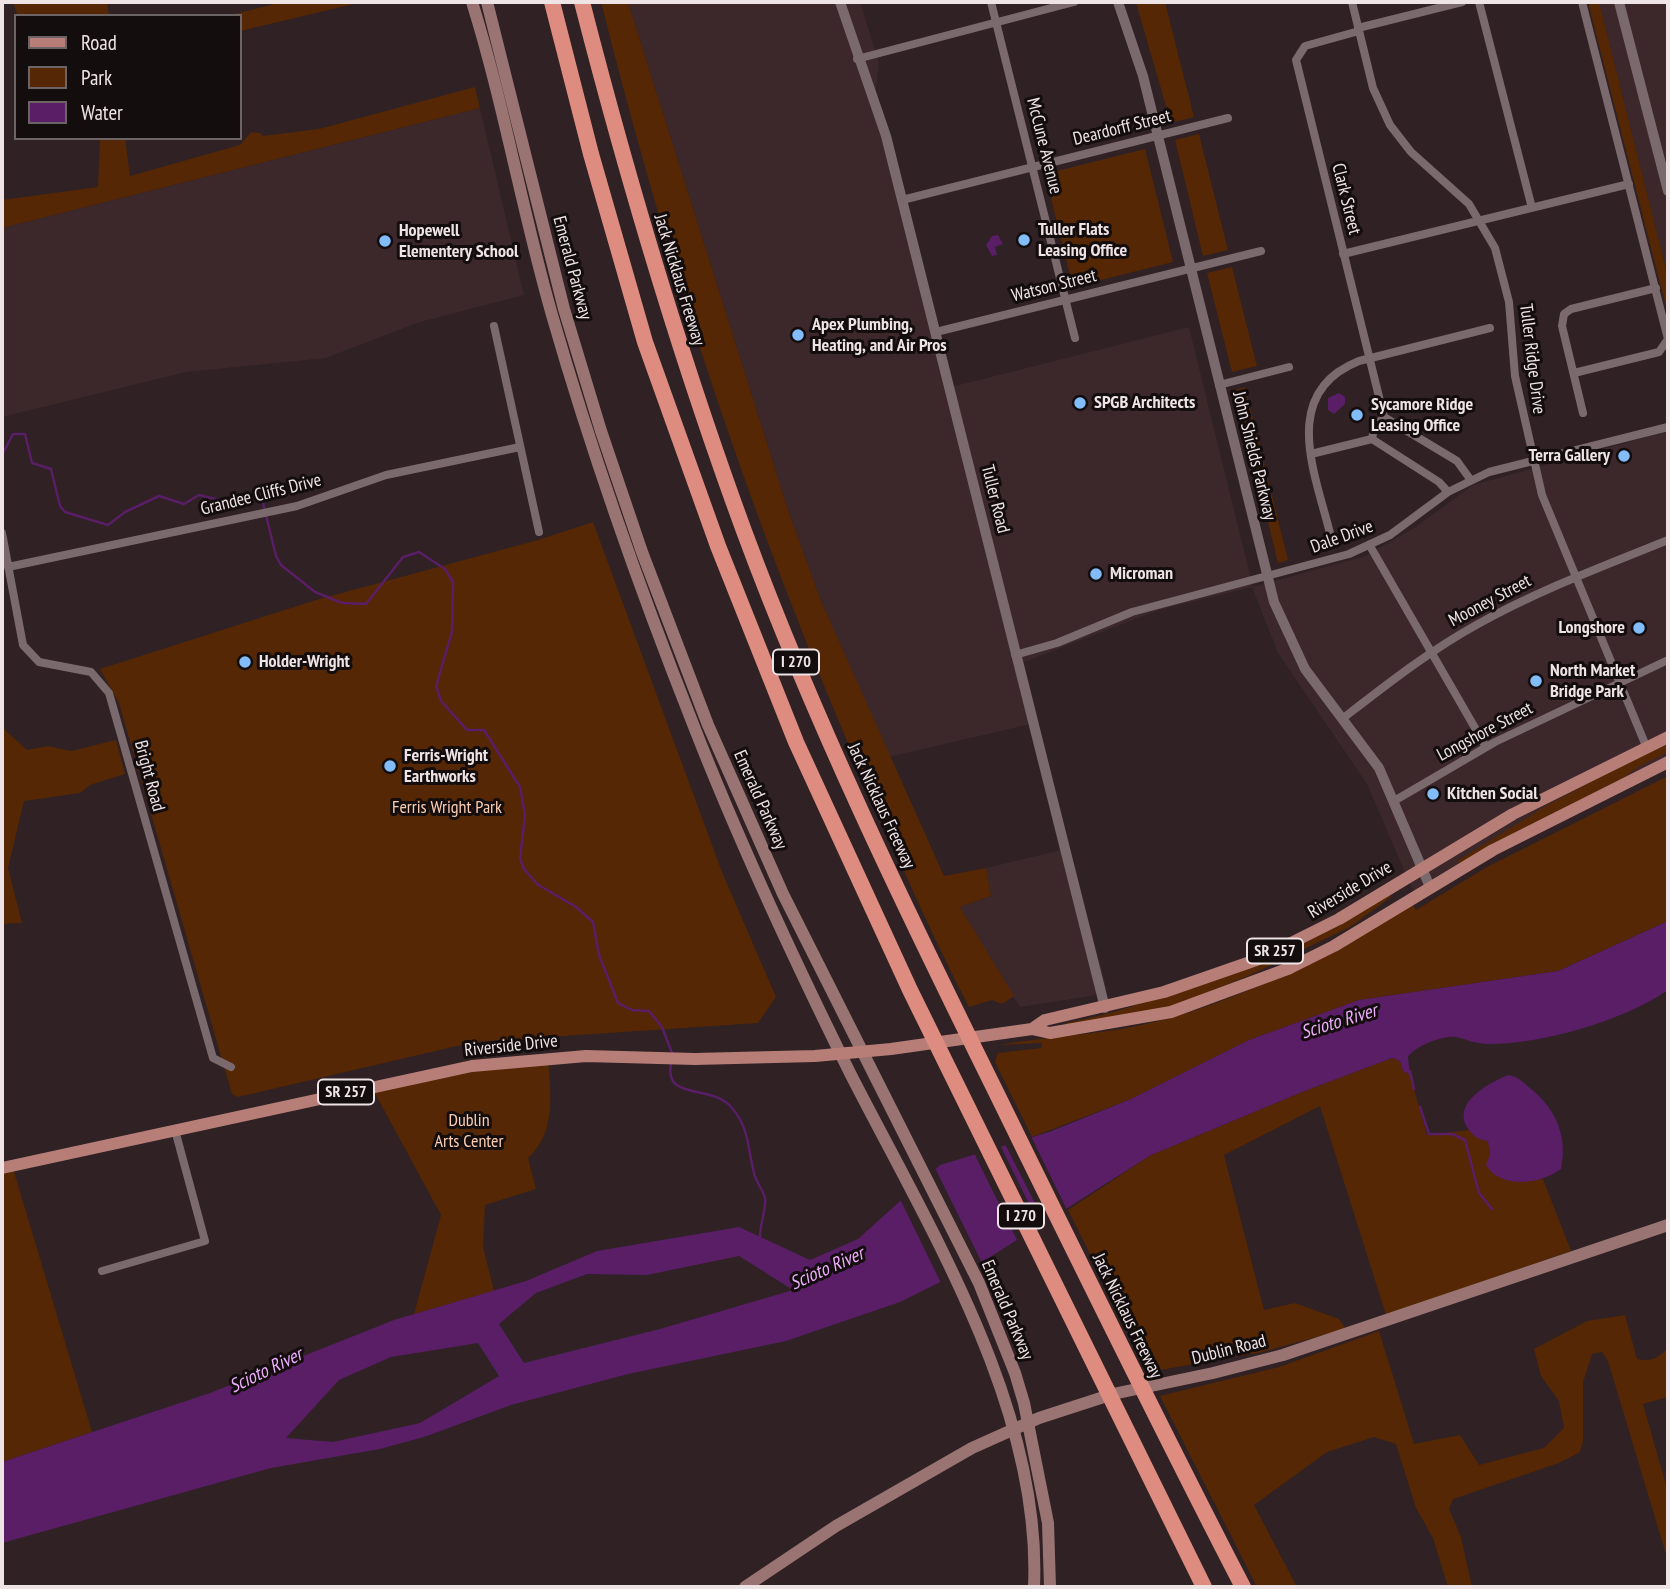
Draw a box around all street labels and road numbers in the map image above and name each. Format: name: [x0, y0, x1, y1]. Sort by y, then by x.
street label: McCune Avenue: [1022, 96, 1066, 196]
street label: Deardorff Street: [1071, 105, 1173, 151]
street label: Clark Street: [1327, 161, 1365, 237]
street label: Jack Nicklaus Freeway: [649, 212, 709, 348]
street label: Emerald Parkway: [548, 214, 596, 322]
street label: Watson Street: [1009, 265, 1099, 307]
street label: Tuller Ridge Drive: [1515, 303, 1549, 415]
street label: John Shields Parkway: [1228, 389, 1280, 523]
street label: Tuller Road: [976, 463, 1014, 535]
street label: Grandee Cliffs Drive: [199, 470, 323, 520]
street label: Dale Drive: [1308, 516, 1376, 558]
street label: Mooney Street: [1445, 570, 1535, 632]
road number: I 270: [773, 650, 819, 674]
street label: Longshore Street: [1433, 698, 1537, 766]
street label: Bright Road: [129, 738, 169, 814]
street label: Jack Nicklaus Freeway: [842, 740, 920, 872]
street label: Emerald Parkway: [729, 747, 791, 853]
street label: Riverside Drive: [1304, 857, 1396, 923]
road number: SR 257: [1247, 939, 1303, 964]
street label: Riverside Drive: [463, 1030, 559, 1062]
road number: SR 257: [318, 1080, 374, 1104]
road number: I 270: [998, 1204, 1044, 1228]
street label: Jack Nicklaus Freeway: [1087, 1250, 1167, 1382]
street label: Emerald Parkway: [976, 1257, 1038, 1363]
street label: Dublin Road: [1190, 1330, 1268, 1370]

